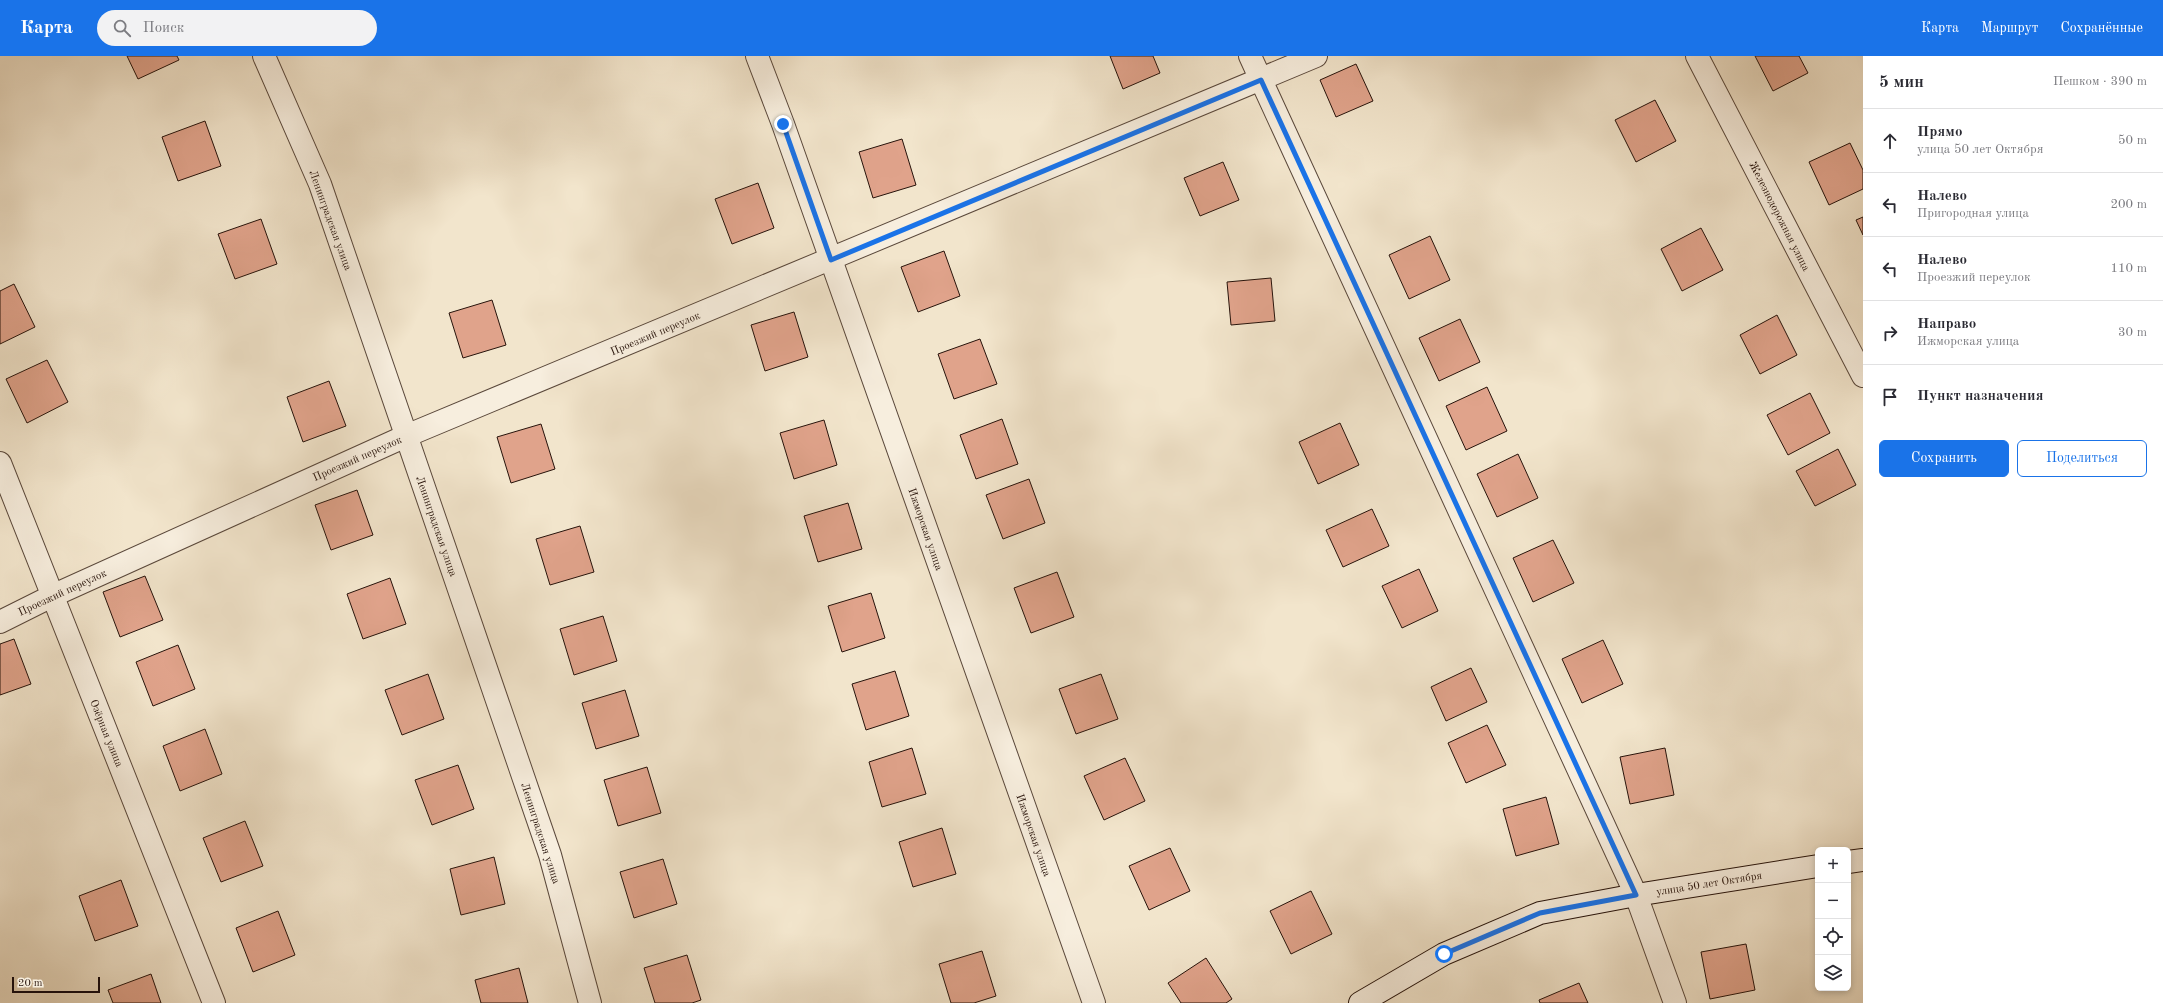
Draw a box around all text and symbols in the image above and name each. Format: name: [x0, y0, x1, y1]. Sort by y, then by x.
search box: [97, 10, 377, 46]
icon: search: [111, 17, 133, 39]
text: Карта: [20, 19, 73, 38]
text: Поиск: [143, 21, 184, 36]
text: Карта: [1921, 21, 1959, 35]
text: Маршрут: [1981, 21, 2038, 35]
text: Сохранённые: [2060, 21, 2143, 35]
text: 5 мин: [1879, 74, 1924, 91]
text: Пешком · 390 m: [2053, 75, 2147, 88]
route end: [774, 115, 792, 133]
text: Прямо: [1917, 125, 1963, 140]
icon: ahead: [1879, 130, 1901, 152]
text: 50 m: [2118, 134, 2147, 147]
text: улица 50 лет Октября: [1917, 143, 2043, 156]
street label: Железнодорожная улица: [1746, 160, 1811, 274]
street label: Ленинградская улица: [306, 169, 353, 273]
text: Налево: [1917, 189, 1967, 204]
icon: left: [1879, 194, 1901, 216]
text: 200 m: [2110, 198, 2147, 211]
text: Пригородная улица: [1917, 207, 2029, 220]
text: Налево: [1917, 253, 1967, 268]
icon: left: [1879, 258, 1901, 280]
text: 110 m: [2110, 262, 2147, 275]
text: Проезжий переулок: [1917, 271, 2031, 284]
street label: Проезжий переулок: [609, 310, 702, 358]
text: Направо: [1917, 317, 1976, 332]
icon: right: [1879, 322, 1901, 344]
text: 30 m: [2118, 326, 2147, 339]
text: Ижморская улица: [1917, 335, 2019, 348]
icon: arrive: [1879, 386, 1901, 408]
text: Пункт назначения: [1917, 389, 2044, 404]
street label: Проезжий переулок: [311, 435, 404, 484]
button: Сохранить: [1879, 440, 2009, 477]
button: Поделиться: [2017, 440, 2147, 477]
street label: Ленинградская улица: [413, 475, 458, 579]
street label: Ижморская улица: [905, 487, 944, 573]
street label: Проезжий переулок: [17, 568, 109, 619]
street label: Озёрная улица: [87, 698, 124, 769]
street label: Ленинградская улица: [518, 782, 561, 886]
street label: Ижморская улица: [1013, 793, 1052, 879]
map controls: [1815, 847, 1851, 991]
button: +: [1815, 847, 1851, 883]
street label: улица 50 лет Октября: [1656, 871, 1763, 898]
button: −: [1815, 883, 1851, 919]
button: locate: [1815, 919, 1851, 955]
route start: [1435, 945, 1453, 963]
button: layers: [1815, 955, 1851, 991]
scale bar: [12, 975, 100, 994]
text: 20 m: [18, 978, 43, 989]

